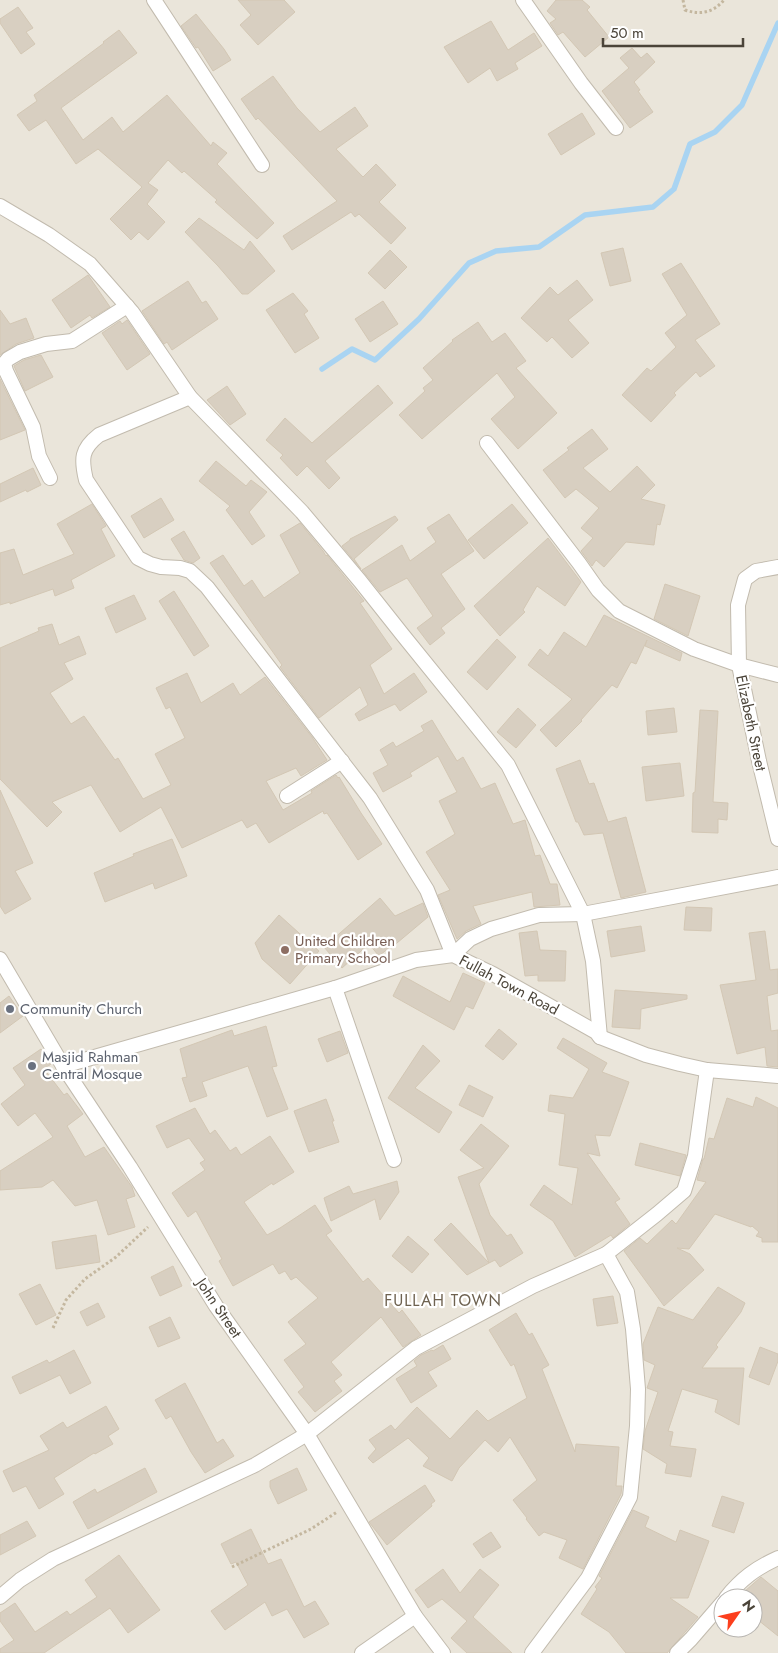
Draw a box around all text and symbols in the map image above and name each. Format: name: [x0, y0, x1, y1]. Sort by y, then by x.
scale bar: [603, 15, 743, 47]
text: 50 m: [610, 22, 644, 44]
street label: Elizabeth Street: [730, 673, 772, 773]
place label: United Children Primary School: [295, 930, 395, 969]
marker: United Children Primary School: [279, 944, 291, 956]
street label: Fullah Town Road: [455, 949, 563, 1021]
place label: Community Church: [20, 998, 142, 1020]
marker: Community Church: [4, 1003, 16, 1015]
place label: Masjid Rahman Central Mosque: [42, 1046, 143, 1085]
marker: Masjid Rahman Central Mosque: [26, 1060, 38, 1072]
street label: John Street: [190, 1272, 247, 1343]
district label: FULLAH TOWN: [384, 1289, 502, 1312]
north arrow: [713, 1588, 763, 1638]
text: N: [737, 1596, 760, 1616]

